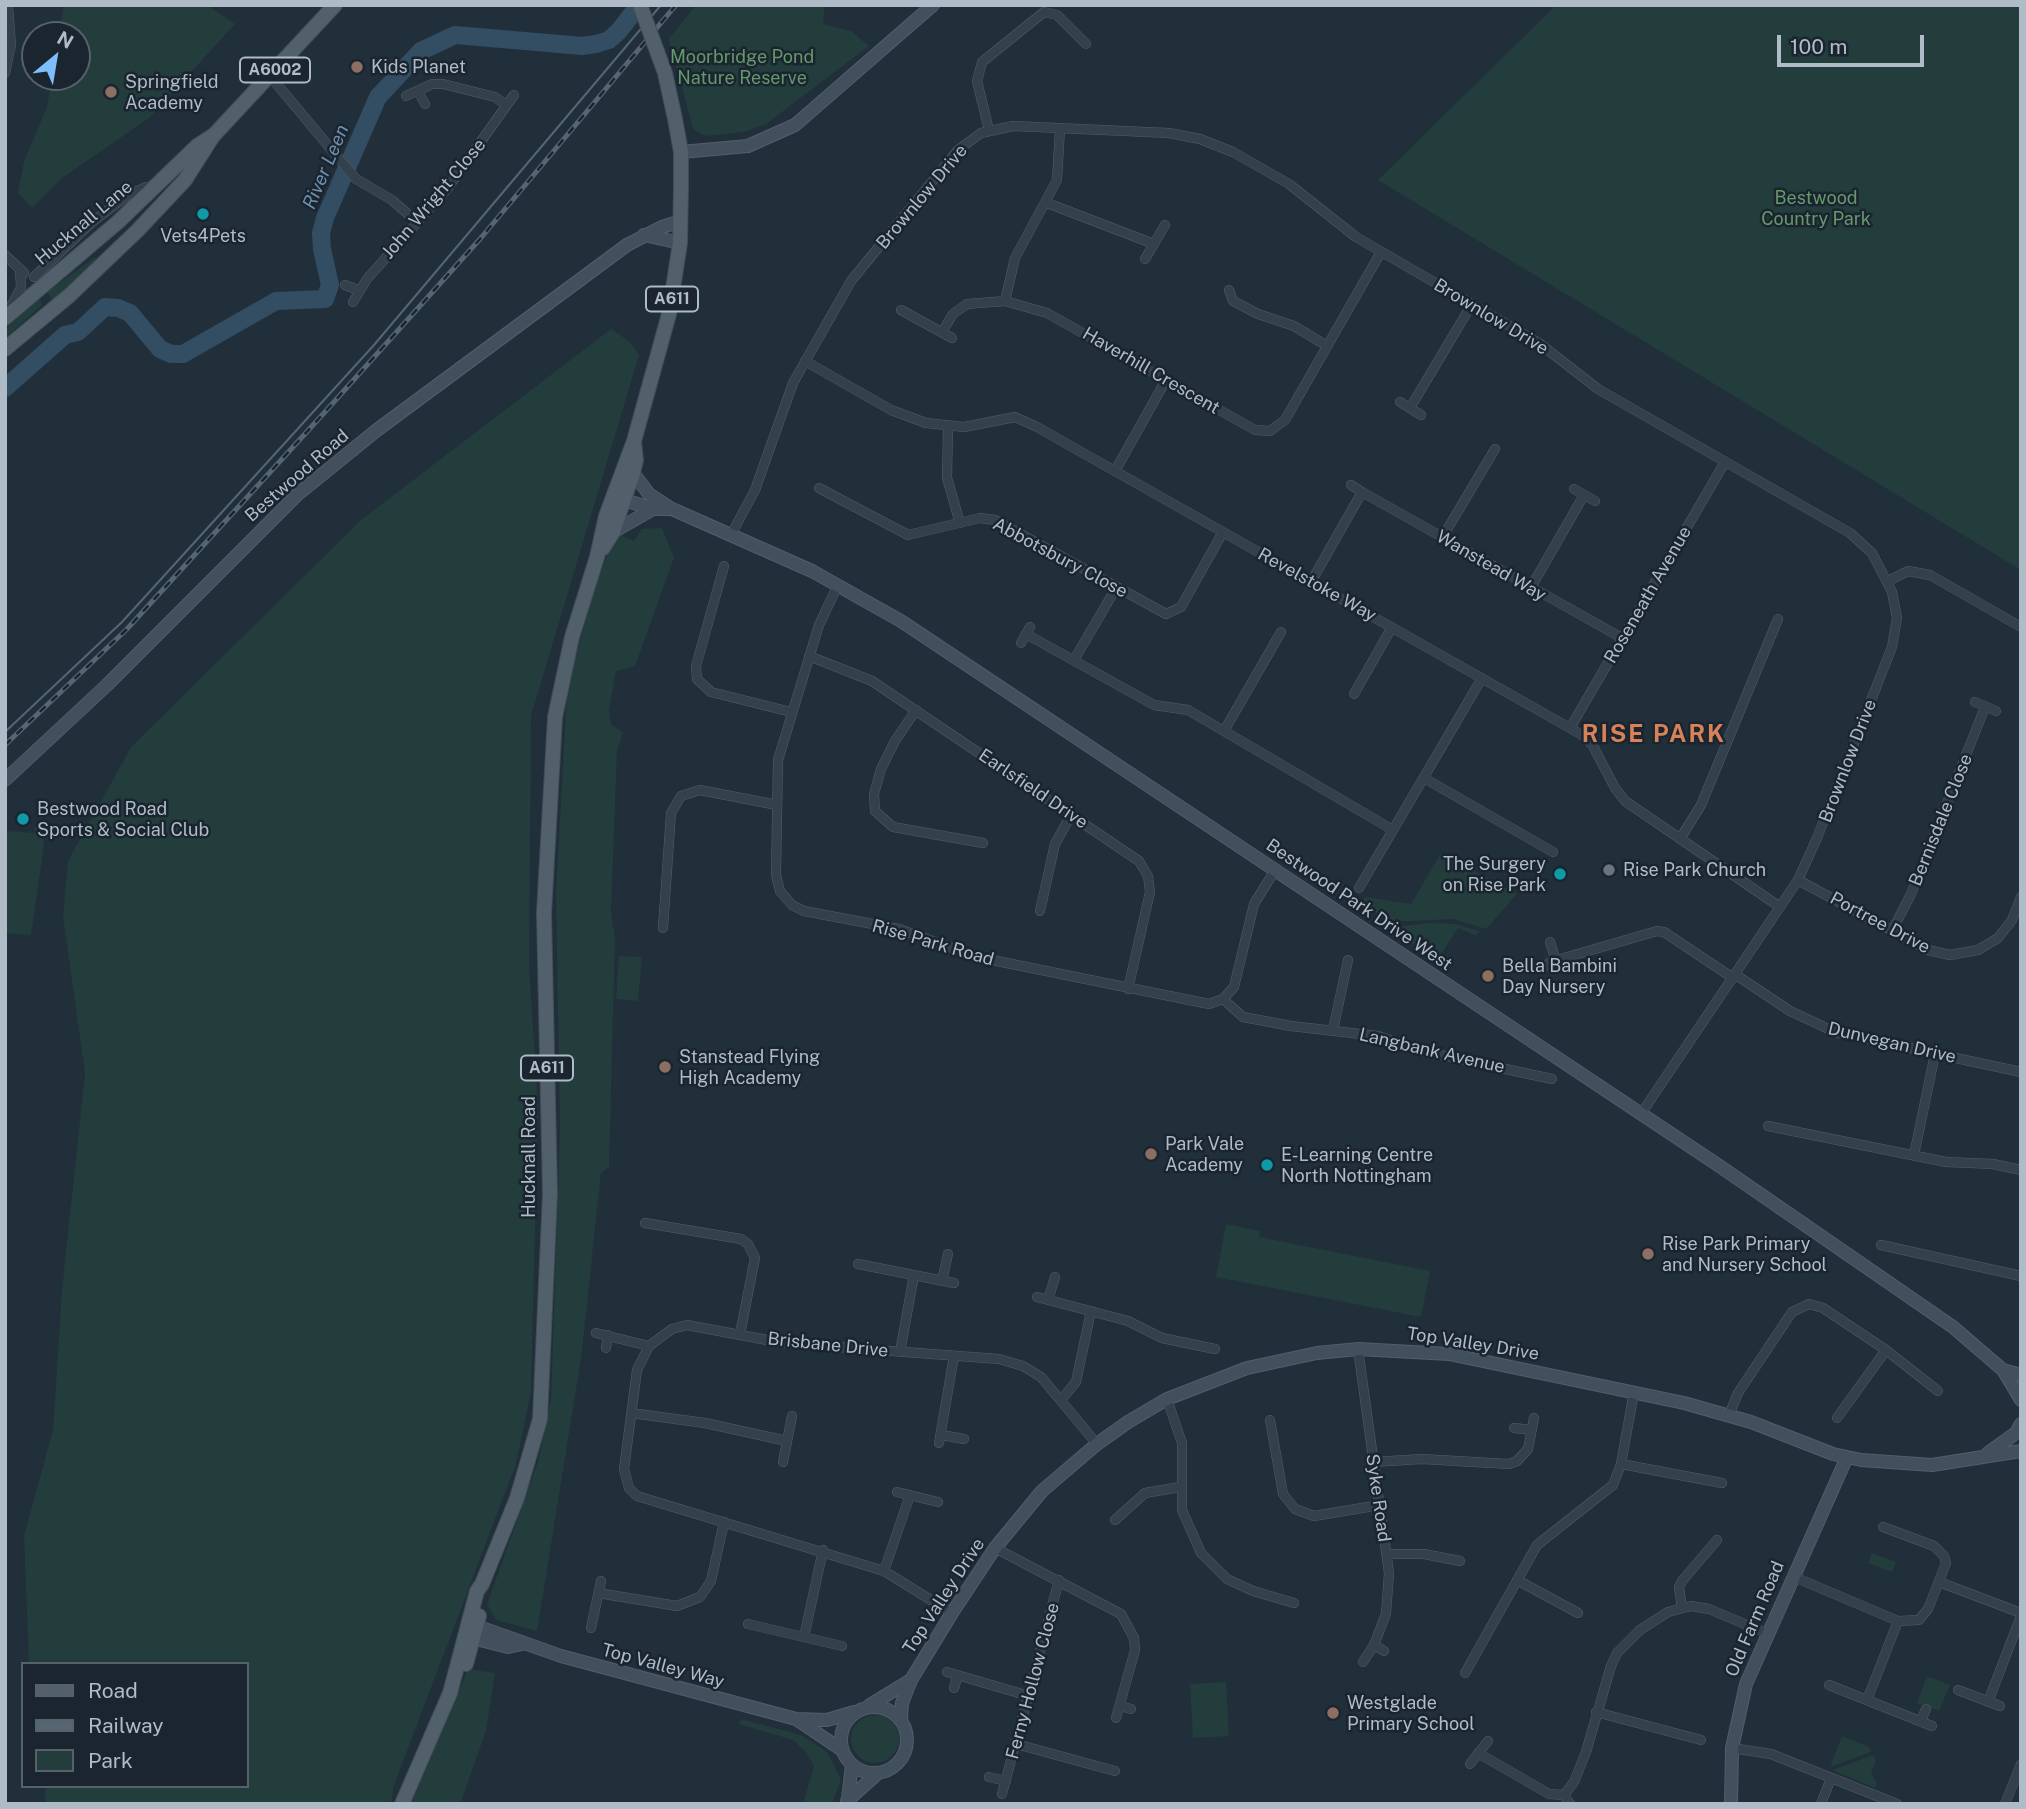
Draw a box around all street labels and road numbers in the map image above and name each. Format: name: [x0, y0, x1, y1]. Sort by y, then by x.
road number: A6002: [240, 58, 310, 82]
street label: John Wright Close: [377, 135, 491, 263]
street label: Brownlow Drive: [872, 140, 972, 254]
street label: Hucknall Lane: [31, 176, 137, 270]
street label: Brownlow Drive: [1430, 274, 1552, 360]
road number: A611: [646, 286, 698, 312]
street label: Haverhill Crescent: [1079, 323, 1223, 419]
street label: Bestwood Road: [241, 425, 353, 527]
street label: Abbotsbury Close: [989, 513, 1131, 603]
street label: Roseneath Avenue: [1600, 523, 1696, 667]
street label: Wanstead Way: [1432, 526, 1550, 606]
street label: Revelstoke Way: [1254, 544, 1380, 626]
street label: Brownlow Drive: [1815, 696, 1881, 826]
street label: Earlsfield Drive: [974, 745, 1092, 833]
street label: Bernisdale Close: [1905, 751, 1977, 889]
street label: Bestwood Park Drive West: [1262, 835, 1456, 975]
street label: Portree Drive: [1826, 888, 1934, 958]
street label: Rise Park Road: [870, 915, 996, 971]
street label: Dunvegan Drive: [1826, 1018, 1958, 1068]
street label: Langbank Avenue: [1357, 1024, 1507, 1078]
road number: A611: [521, 1056, 573, 1080]
street label: Hucknall Road: [518, 1096, 540, 1218]
street label: Top Valley Drive: [1405, 1323, 1541, 1365]
street label: Brisbane Drive: [767, 1328, 889, 1362]
street label: Syke Road: [1361, 1453, 1395, 1543]
street label: Top Valley Drive: [899, 1534, 989, 1658]
street label: Old Farm Road: [1721, 1558, 1789, 1680]
street label: Ferny Hollow Close: [1002, 1600, 1064, 1762]
street label: Top Valley Way: [599, 1639, 727, 1693]

